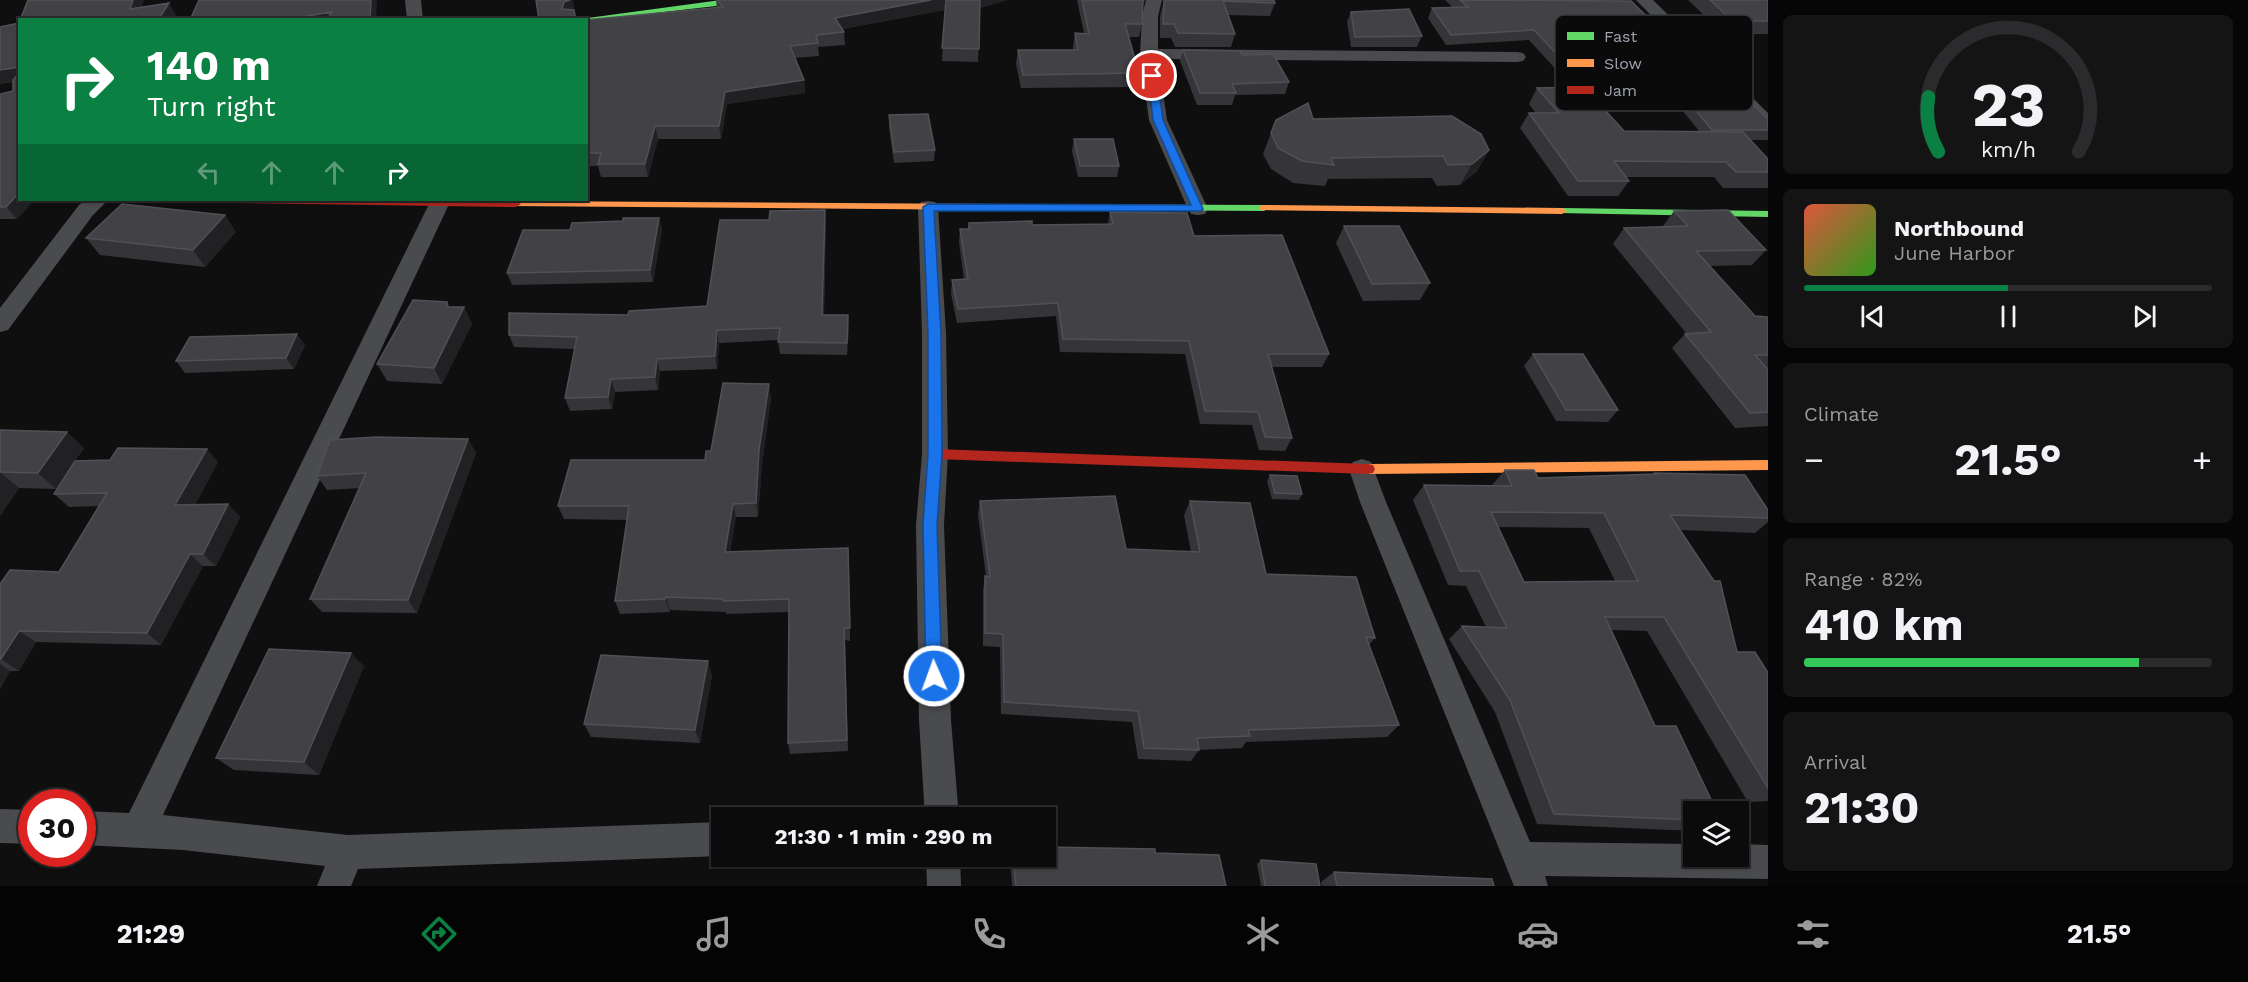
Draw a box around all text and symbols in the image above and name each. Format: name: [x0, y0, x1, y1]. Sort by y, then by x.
legend: [1555, 15, 1753, 111]
text: Fast: [1604, 27, 1637, 46]
text: 140 m: [147, 41, 271, 90]
icon: right: [48, 42, 126, 120]
pin: [1126, 50, 1177, 101]
text: Slow: [1604, 54, 1642, 73]
icon: arrive: [1135, 59, 1168, 92]
text: 23: [1971, 68, 2045, 141]
text: Jam: [1604, 81, 1637, 100]
text: Turn right: [147, 91, 276, 123]
text: km/h: [1980, 137, 2036, 162]
icon: left: [192, 156, 225, 189]
icon: ahead: [255, 156, 288, 189]
icon: ahead: [318, 156, 351, 189]
icon: right: [381, 156, 414, 189]
text: Northbound: [1894, 216, 2024, 241]
text: June Harbor: [1894, 241, 2015, 265]
icon: previous: [1856, 300, 1889, 333]
icon: pause: [1992, 300, 2025, 333]
icon: next: [2128, 300, 2161, 333]
text: Climate: [1804, 402, 1879, 426]
text: 21.5°: [1954, 433, 2062, 486]
text: −: [1804, 440, 1824, 479]
text: +: [2192, 440, 2212, 479]
text: Range · 82%: [1804, 567, 1922, 591]
text: 410 km: [1804, 598, 1964, 651]
position arrow: [902, 644, 966, 708]
text: Arrival: [1804, 750, 1866, 774]
text: 21:30: [1804, 781, 1919, 834]
speed limit sign: 30: [18, 789, 96, 867]
map controls: [1683, 801, 1749, 867]
button: layers: [1683, 801, 1749, 867]
text: 21:30 · 1 min · 290 m: [775, 824, 992, 849]
icon: directions: [418, 913, 460, 955]
icon: music: [693, 913, 735, 955]
icon: phone: [968, 913, 1010, 955]
icon: climate: [1242, 913, 1284, 955]
icon: car: [1517, 913, 1559, 955]
icon: filters: [1792, 913, 1834, 955]
text: 21:29: [116, 918, 185, 950]
text: 21.5°: [2067, 918, 2131, 950]

